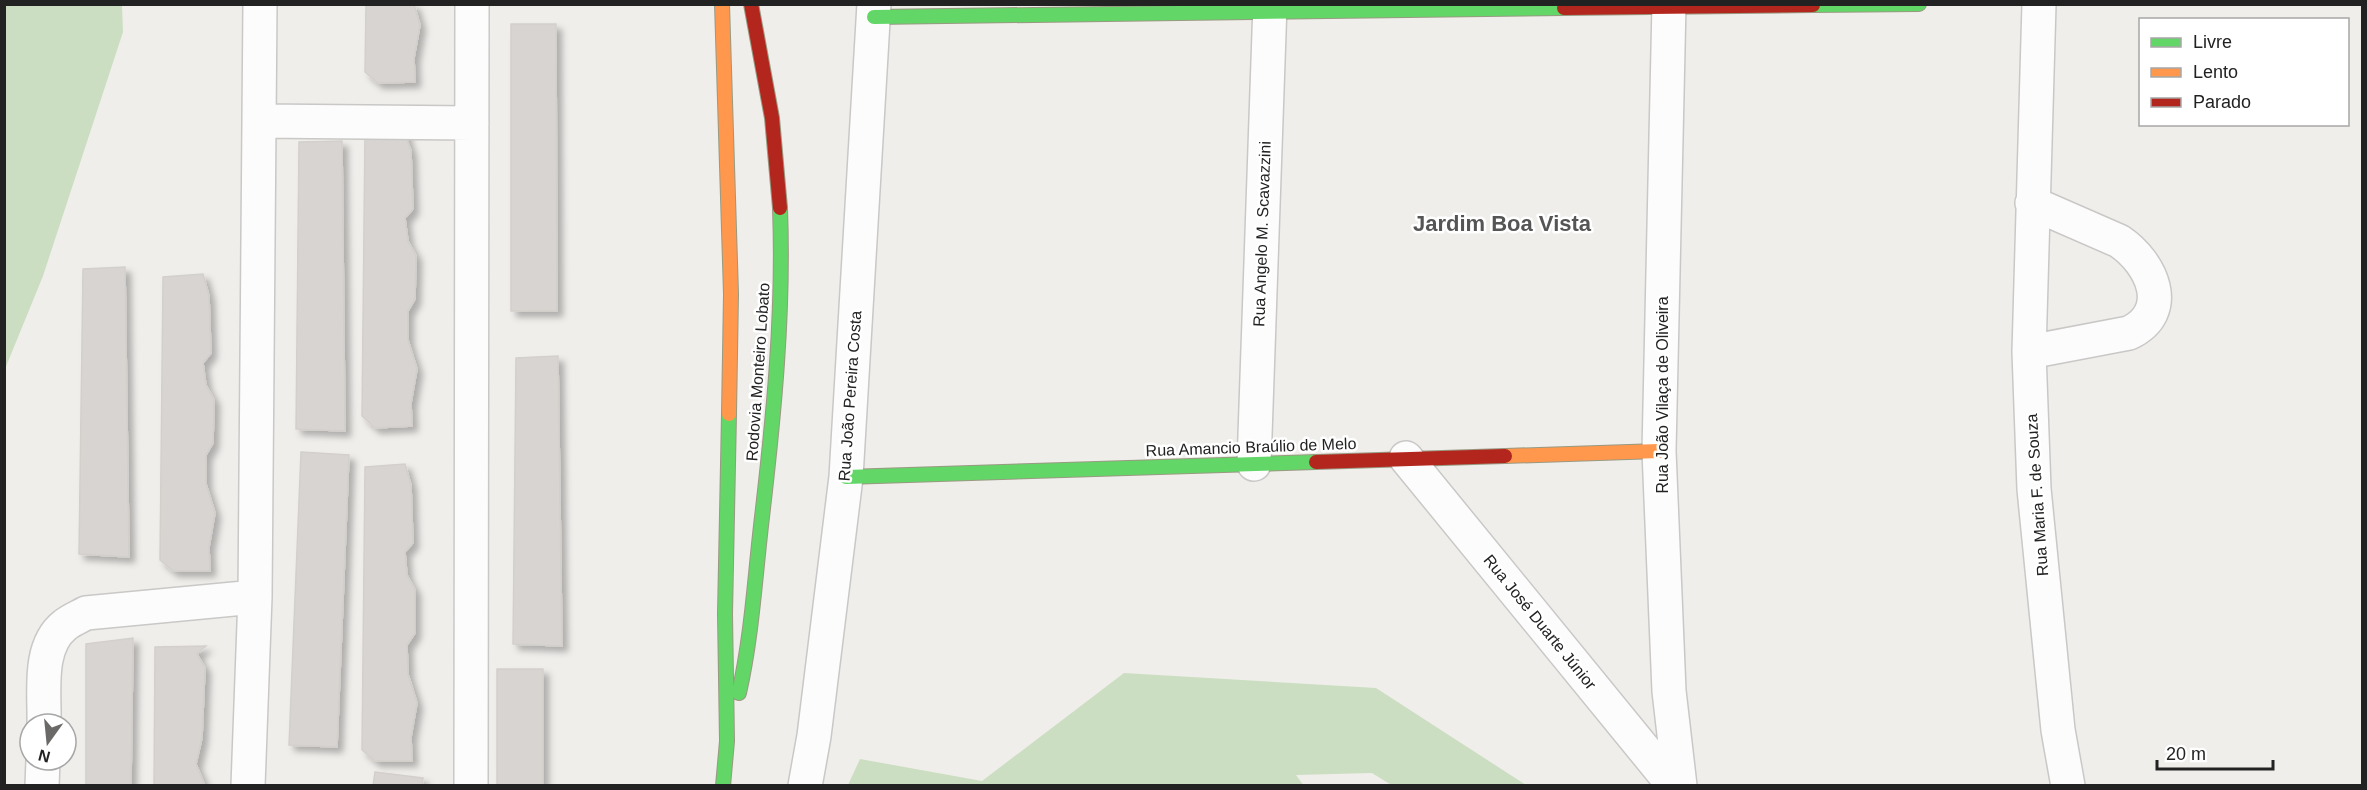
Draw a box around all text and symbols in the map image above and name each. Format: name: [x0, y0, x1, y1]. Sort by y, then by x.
legend: [2139, 18, 2349, 126]
text: Livre: [2193, 32, 2232, 52]
text: Lento: [2193, 62, 2238, 82]
text: Parado: [2193, 92, 2251, 112]
street label: Rua Angelo M. Scavazzini: [1250, 141, 1274, 327]
district label: Jardim Boa Vista: [1413, 211, 1592, 236]
street label: Rodovia Monteiro Lobato: [743, 282, 773, 462]
street label: Rua João Vilaça de Oliveira: [1654, 296, 1671, 494]
street label: Rua João Pereira Costa: [836, 310, 864, 482]
street label: Rua Maria F. de Souza: [2023, 413, 2051, 577]
street label: Rua Amancio Braúlio de Melo: [1145, 435, 1357, 459]
street label: Rua José Duarte Júnior: [1481, 551, 1600, 693]
north arrow: [18, 712, 78, 772]
scale bar: [2157, 733, 2272, 771]
text: 20 m: [2166, 744, 2206, 764]
text: N: [36, 746, 52, 766]

